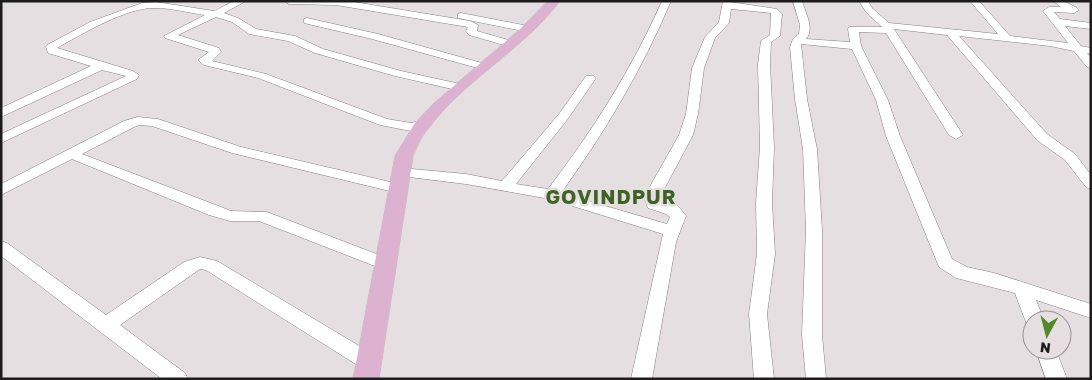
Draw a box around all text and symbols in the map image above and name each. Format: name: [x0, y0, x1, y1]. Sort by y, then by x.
district label: GOVINDPUR: [545, 184, 677, 208]
north arrow: [1022, 310, 1072, 360]
text: N: [1039, 339, 1052, 357]

